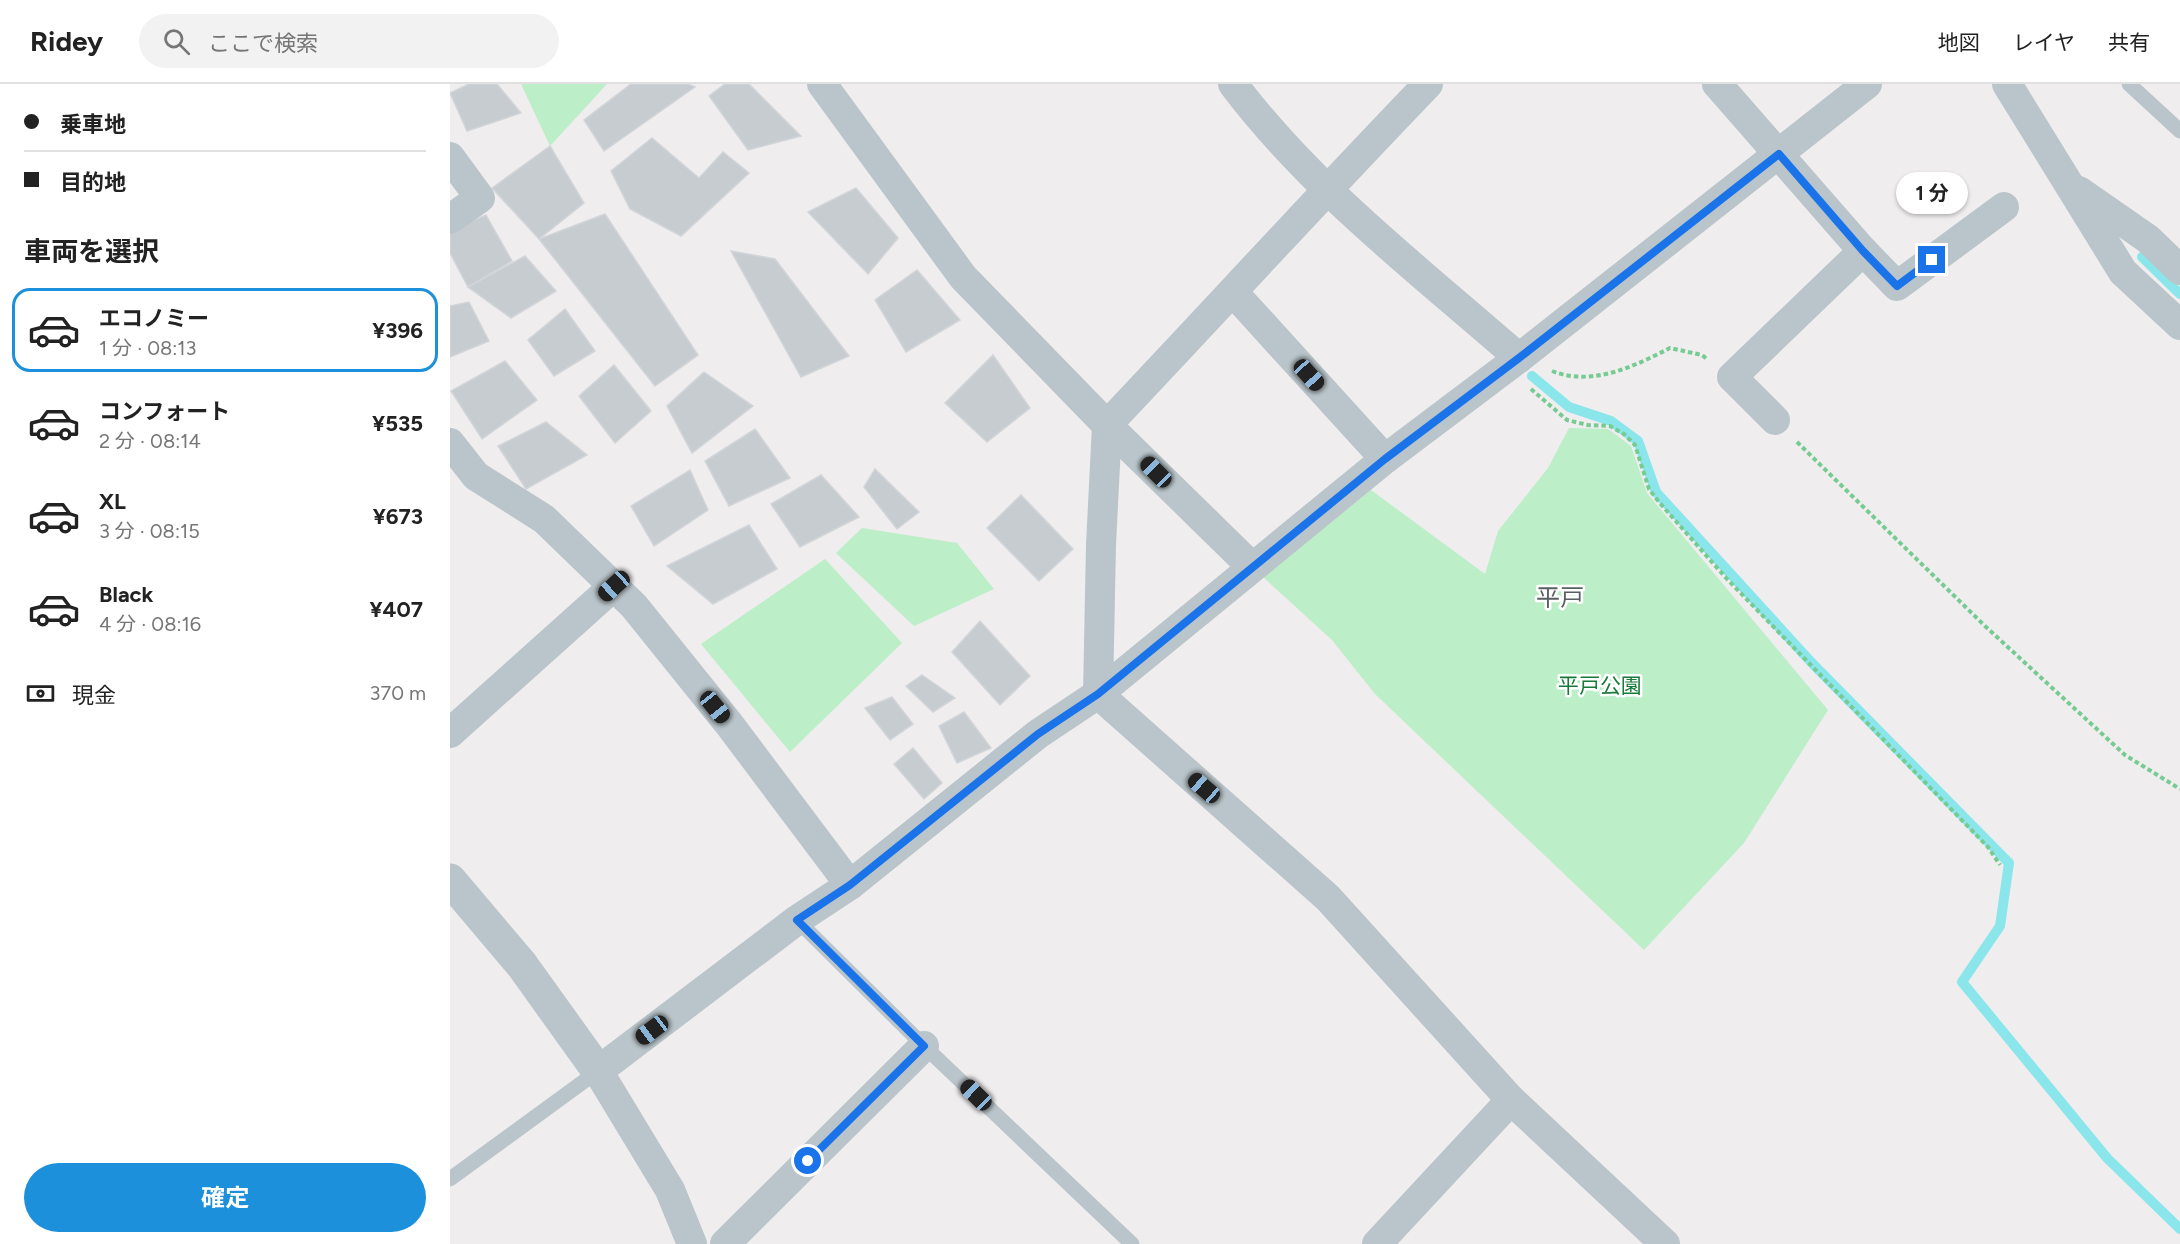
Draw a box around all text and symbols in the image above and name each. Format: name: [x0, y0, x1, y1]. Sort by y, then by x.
search box: [139, 14, 559, 68]
text: Ridey: [30, 24, 103, 58]
icon: search: [160, 25, 193, 58]
text: ここで検索: [208, 30, 318, 57]
text: 地図: [1938, 30, 1980, 55]
text: レイヤ: [2013, 30, 2075, 55]
text: 共有: [2108, 30, 2150, 55]
text: 乗車地: [60, 111, 126, 138]
text: 目的地: [60, 169, 126, 196]
callout: 1 分: [1896, 173, 1968, 215]
text: 1 分: [1915, 181, 1949, 205]
text: 車両を選択: [24, 235, 159, 268]
route end: [1918, 246, 1945, 273]
icon: car: [27, 303, 81, 357]
text: エコノミー: [99, 305, 209, 332]
text: ¥396: [372, 317, 423, 344]
text: 1 分 · 08:13: [99, 336, 196, 360]
car: [1290, 356, 1328, 394]
icon: car: [27, 396, 81, 450]
text: コンフォート: [99, 398, 230, 425]
text: ¥535: [372, 410, 423, 437]
text: 2 分 · 08:14: [99, 429, 201, 453]
car: [1137, 453, 1175, 491]
text: XL: [99, 488, 126, 515]
icon: car: [27, 489, 81, 543]
text: ¥673: [373, 503, 423, 530]
text: 3 分 · 08:15: [99, 519, 200, 543]
car: [595, 567, 633, 605]
text: Black: [99, 581, 153, 608]
icon: car: [27, 582, 81, 636]
district label: 平戸: [1536, 583, 1584, 612]
text: ¥407: [369, 596, 423, 623]
text: 4 分 · 08:16: [99, 612, 201, 636]
park label: 平戸公園: [1558, 673, 1642, 698]
icon: cash: [24, 677, 57, 710]
text: 370 m: [370, 681, 426, 705]
text: 現金: [72, 682, 116, 709]
car: [697, 687, 733, 727]
car: [1185, 769, 1223, 807]
car: [632, 1012, 672, 1048]
car: [957, 1076, 995, 1114]
route start: [794, 1147, 821, 1174]
button: 確定: [24, 1163, 426, 1232]

